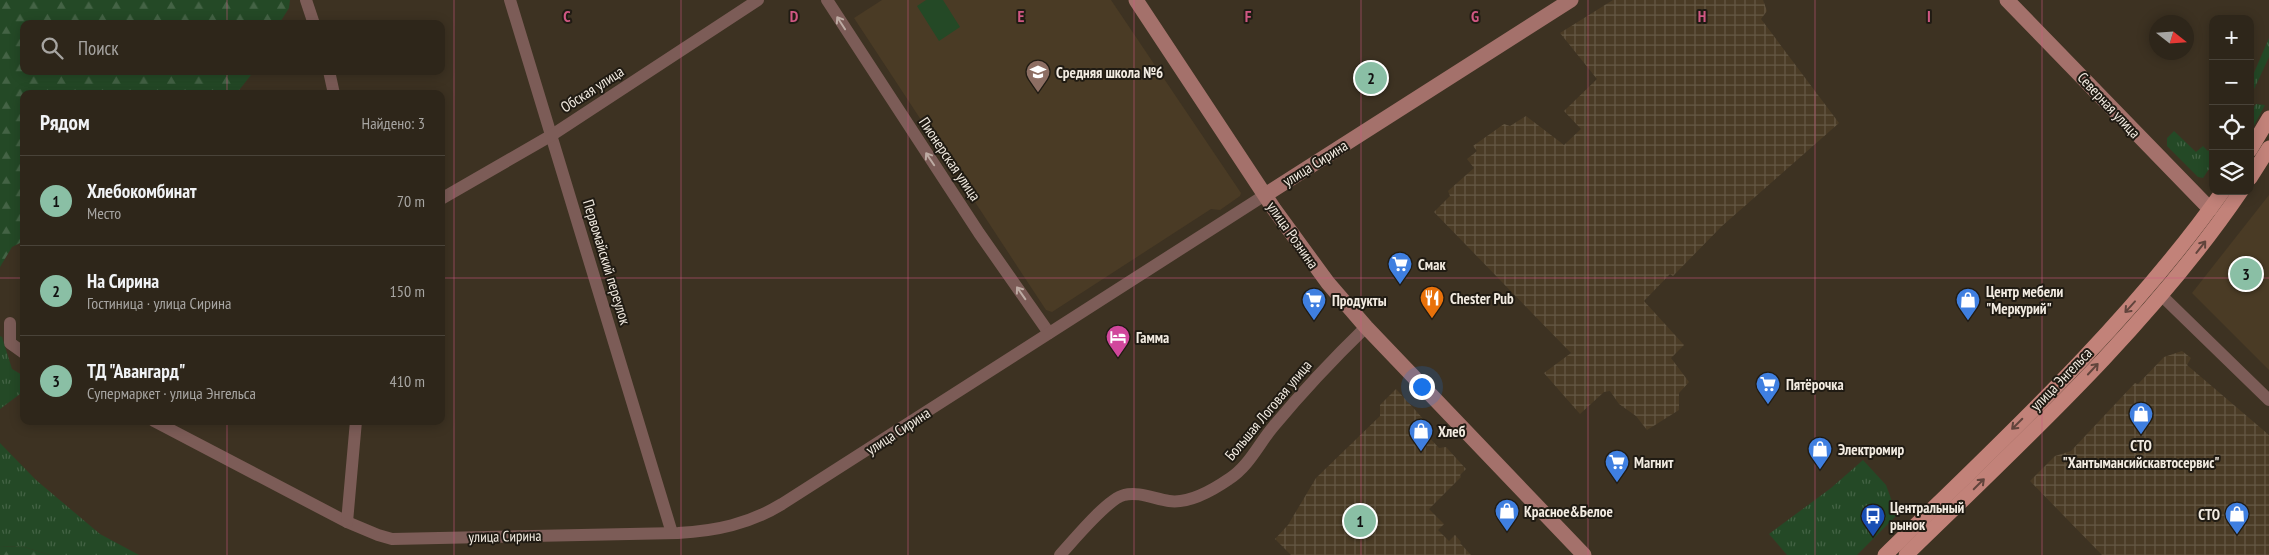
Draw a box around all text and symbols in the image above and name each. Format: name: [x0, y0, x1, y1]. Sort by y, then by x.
text: C: [563, 6, 571, 26]
text: D: [790, 6, 799, 26]
text: E: [1018, 6, 1025, 26]
text: F: [1245, 6, 1252, 26]
text: G: [1471, 6, 1479, 26]
text: H: [1698, 6, 1706, 26]
text: I: [1927, 6, 1931, 26]
north arrow: [2149, 15, 2194, 60]
map controls: [2209, 15, 2254, 195]
button: +: [2209, 15, 2254, 60]
one-way arrow: [836, 16, 847, 30]
search box: [20, 20, 445, 75]
icon: search: [38, 34, 66, 62]
text: Поиск: [78, 36, 119, 60]
school or university icon: Средняя школа №6: [1025, 59, 1051, 93]
pin: 2: [1355, 59, 1387, 97]
button: −: [2209, 60, 2254, 105]
street label: Обская улица: [557, 62, 627, 116]
place label: Средняя школа №6: [1056, 63, 1163, 82]
street label: Северная улица: [2074, 68, 2144, 142]
button: locate: [2209, 105, 2254, 150]
text: Рядом: [40, 109, 90, 136]
text: Найдено: 3: [362, 113, 425, 133]
street label: Пионерская улица: [915, 113, 985, 205]
street label: улица Сирина: [1279, 136, 1351, 190]
button: layers: [2209, 150, 2254, 195]
one-way arrow: [925, 152, 935, 166]
text: Хлебокомбинат: [87, 179, 197, 203]
text: 1: [52, 191, 60, 211]
text: 70 m: [397, 191, 425, 211]
street label: Первомайский переулок: [579, 197, 635, 327]
street label: улица Рознина: [1263, 198, 1323, 272]
text: Место: [87, 203, 121, 223]
one-way arrow: [2195, 241, 2206, 254]
supermarket icon: Смак: [1387, 251, 1413, 285]
place label: Смак: [1418, 255, 1446, 274]
pin: 3: [2230, 255, 2262, 293]
text: На Сирина: [87, 269, 159, 293]
text: 2: [52, 281, 60, 301]
text: 150 m: [390, 281, 425, 301]
place label: Центр мебели "Меркурий": [1986, 282, 2064, 318]
restaurant icon: Chester Pub: [1419, 285, 1445, 319]
one-way arrow: [1016, 287, 1026, 301]
supermarket icon: Продукты: [1301, 287, 1327, 321]
shop icon: Центр мебели "Меркурий": [1955, 287, 1981, 321]
place label: Chester Pub: [1450, 289, 1514, 308]
place label: Продукты: [1332, 291, 1387, 310]
text: Гостиница · улица Сирина: [87, 293, 231, 313]
one-way arrow: [2124, 300, 2135, 313]
hotel icon: Гамма: [1105, 324, 1131, 358]
place label: Гамма: [1136, 328, 1169, 347]
street label: улица Энгельса: [2026, 343, 2096, 415]
street label: Большая Логовая улица: [1220, 356, 1316, 464]
text: ТД "Авангард": [87, 359, 185, 383]
one-way arrow: [2087, 362, 2099, 375]
text: 3: [52, 371, 60, 391]
text: 410 m: [390, 371, 425, 391]
supermarket icon: Пятёрочка: [1755, 371, 1781, 405]
your location: [1409, 374, 1435, 400]
place label: Пятёрочка: [1786, 375, 1844, 394]
text: Супермаркет · улица Энгельса: [87, 383, 256, 403]
shop icon: СТО "Хантымансийскавтосервис": [2128, 401, 2154, 435]
street label: улица Сирина: [862, 403, 934, 459]
shop icon: Хлеб: [1408, 418, 1434, 452]
one-way arrow: [2011, 418, 2023, 430]
place label: Хлеб: [1438, 422, 1466, 441]
shop icon: Электромир: [1807, 436, 1833, 470]
place label: СТО "Хантымансийскавтосервис": [2062, 436, 2220, 472]
place label: Электромир: [1838, 440, 1904, 459]
supermarket icon: Магнит: [1604, 449, 1630, 483]
place label: Магнит: [1634, 453, 1674, 472]
one-way arrow: [1972, 478, 1985, 490]
shop icon: Красное&Белое: [1494, 498, 1520, 532]
place label: Центральный рынок: [1890, 498, 1965, 534]
shop icon: СТО: [2224, 501, 2250, 535]
pin: 1: [1344, 502, 1376, 540]
place label: Красное&Белое: [1524, 502, 1613, 521]
bus stop icon: Центральный рынок: [1860, 503, 1886, 537]
place label: СТО: [2198, 505, 2220, 524]
street label: улица Сирина: [468, 526, 542, 546]

